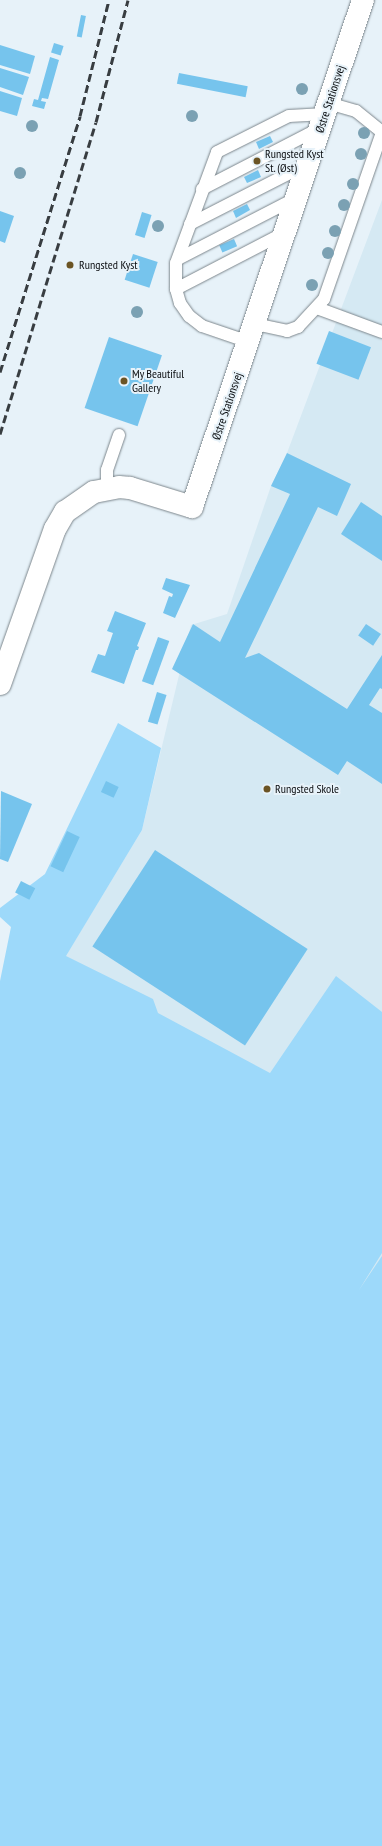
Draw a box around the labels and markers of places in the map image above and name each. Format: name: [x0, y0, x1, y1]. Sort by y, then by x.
place label: Rungsted Kyst St. (Øst): [265, 147, 324, 175]
marker: Rungsted Kyst St. (Øst): [252, 156, 262, 166]
place label: Rungsted Kyst: [79, 258, 138, 272]
marker: Rungsted Kyst: [64, 259, 76, 271]
place label: My Beautiful Gallery: [132, 367, 184, 395]
marker: My Beautiful Gallery: [119, 376, 129, 386]
place label: Rungsted Skole: [275, 782, 339, 796]
marker: Rungsted Skole: [262, 784, 272, 794]

